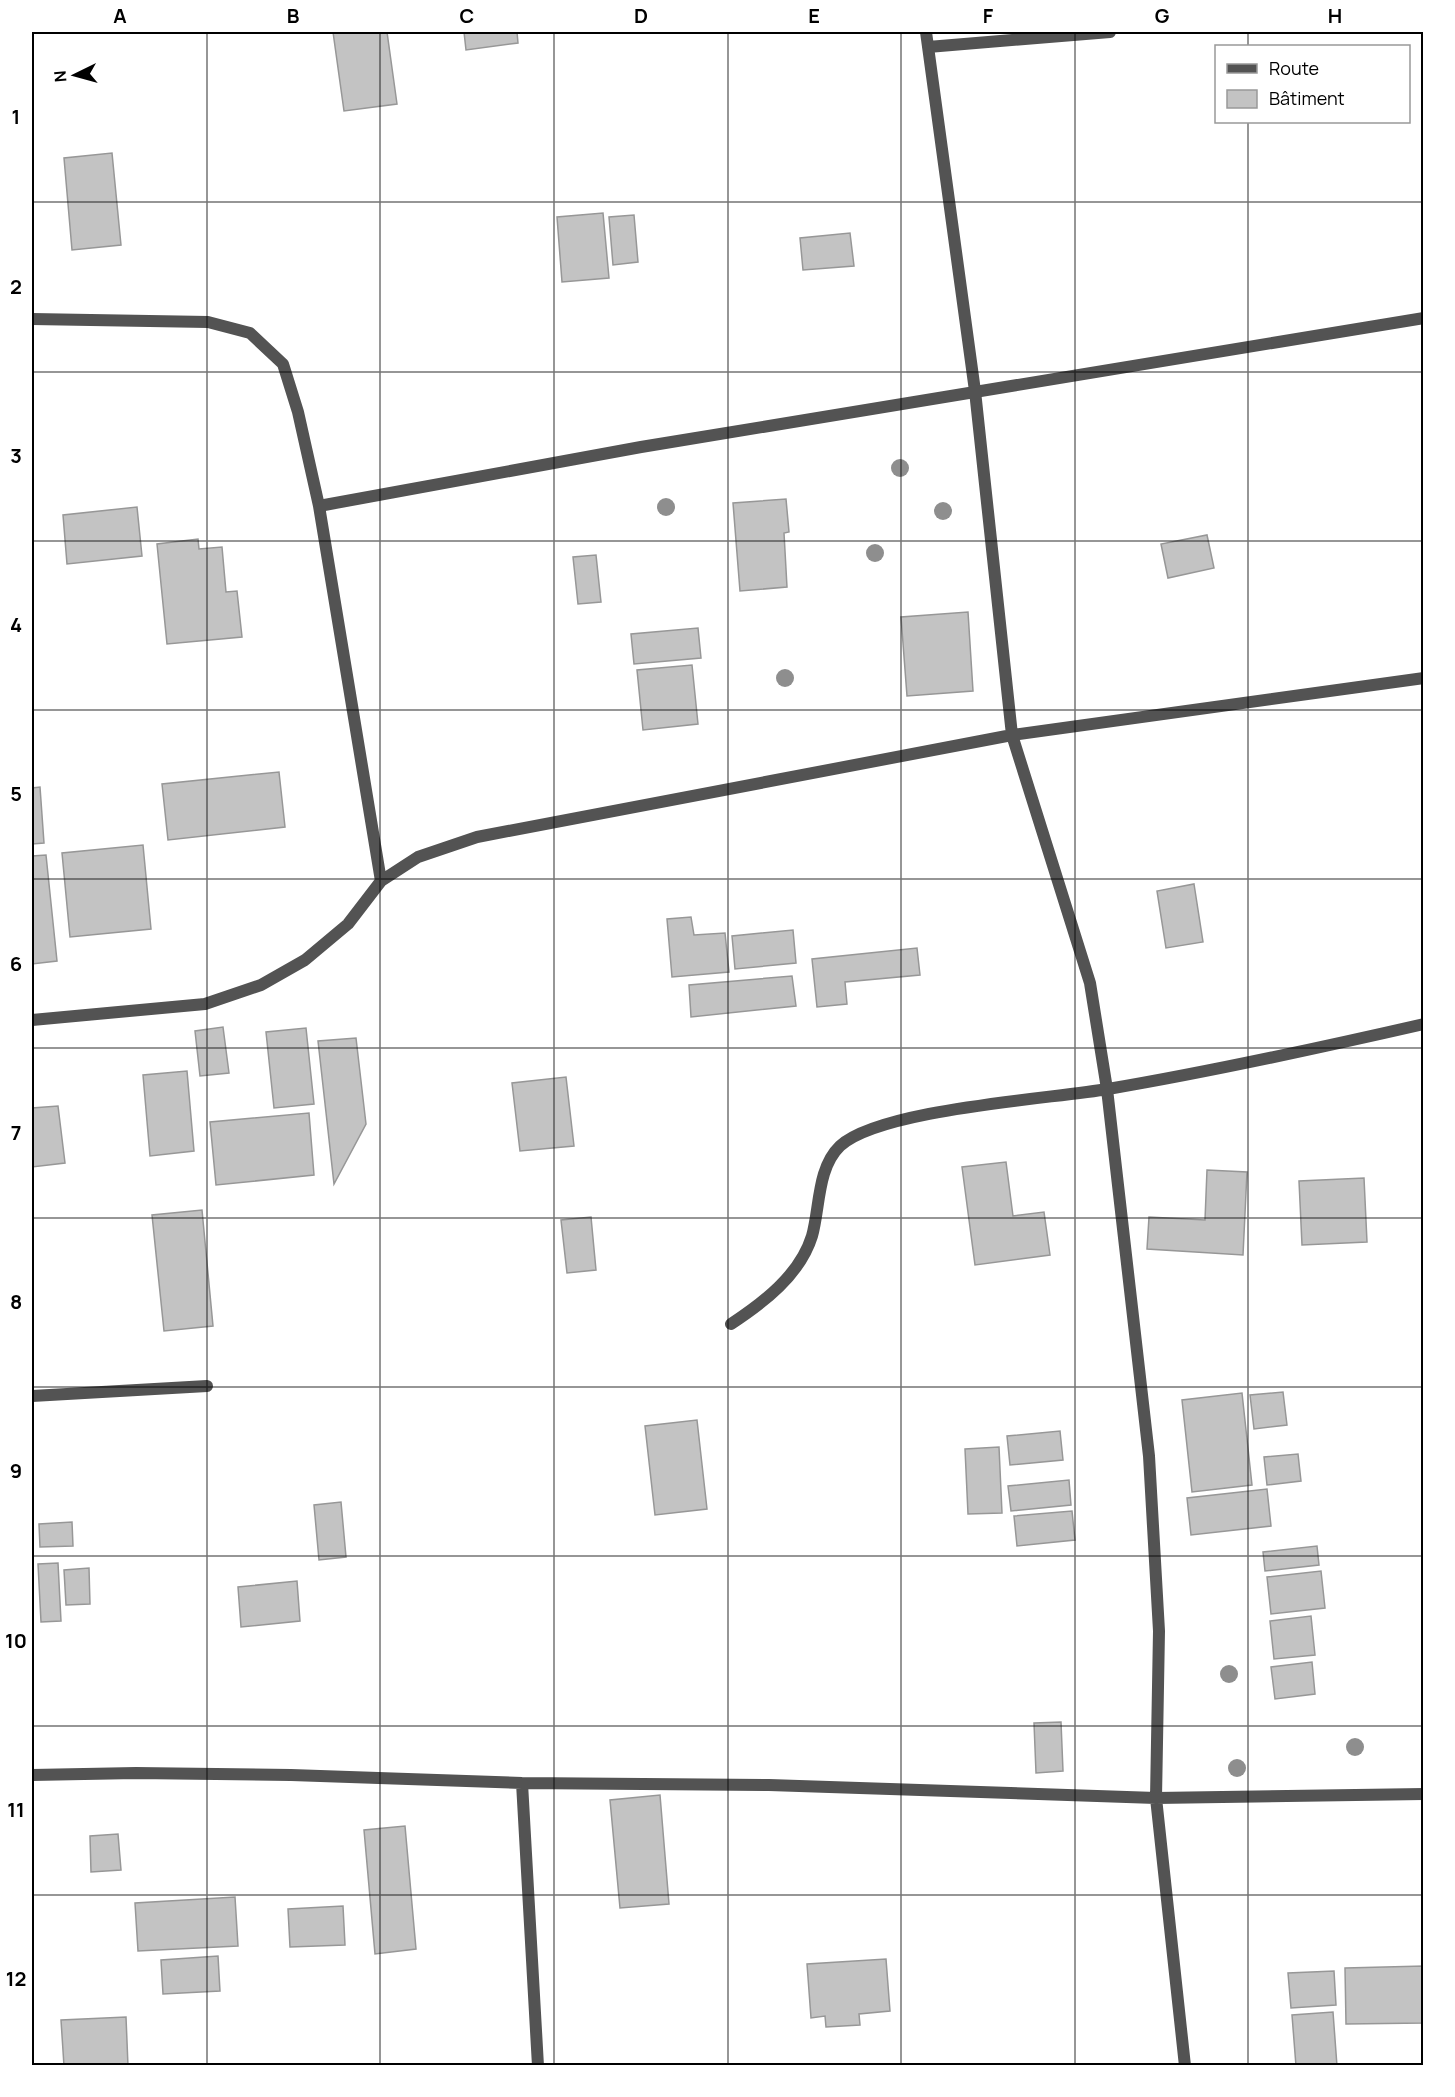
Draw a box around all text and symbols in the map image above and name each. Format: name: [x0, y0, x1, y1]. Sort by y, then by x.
text: A: [113, 2, 127, 29]
text: B: [287, 2, 300, 29]
text: C: [460, 2, 474, 29]
text: D: [634, 2, 648, 29]
text: E: [808, 2, 820, 29]
text: F: [983, 2, 994, 29]
text: G: [1155, 2, 1170, 29]
text: H: [1328, 2, 1342, 29]
north arrow: [45, 45, 105, 105]
legend: [1215, 45, 1410, 123]
text: Route: [1269, 56, 1319, 80]
text: N: [49, 70, 72, 83]
text: Bâtiment: [1269, 86, 1345, 110]
text: 1: [12, 103, 20, 130]
text: 2: [10, 273, 22, 300]
text: 3: [10, 442, 22, 469]
text: 4: [10, 611, 22, 638]
text: 5: [10, 780, 22, 807]
text: 6: [10, 950, 22, 977]
text: 7: [11, 1119, 21, 1146]
text: 8: [10, 1288, 22, 1315]
text: 9: [10, 1457, 22, 1484]
text: 10: [5, 1627, 27, 1654]
text: 11: [7, 1796, 25, 1823]
text: 12: [6, 1965, 26, 1992]

